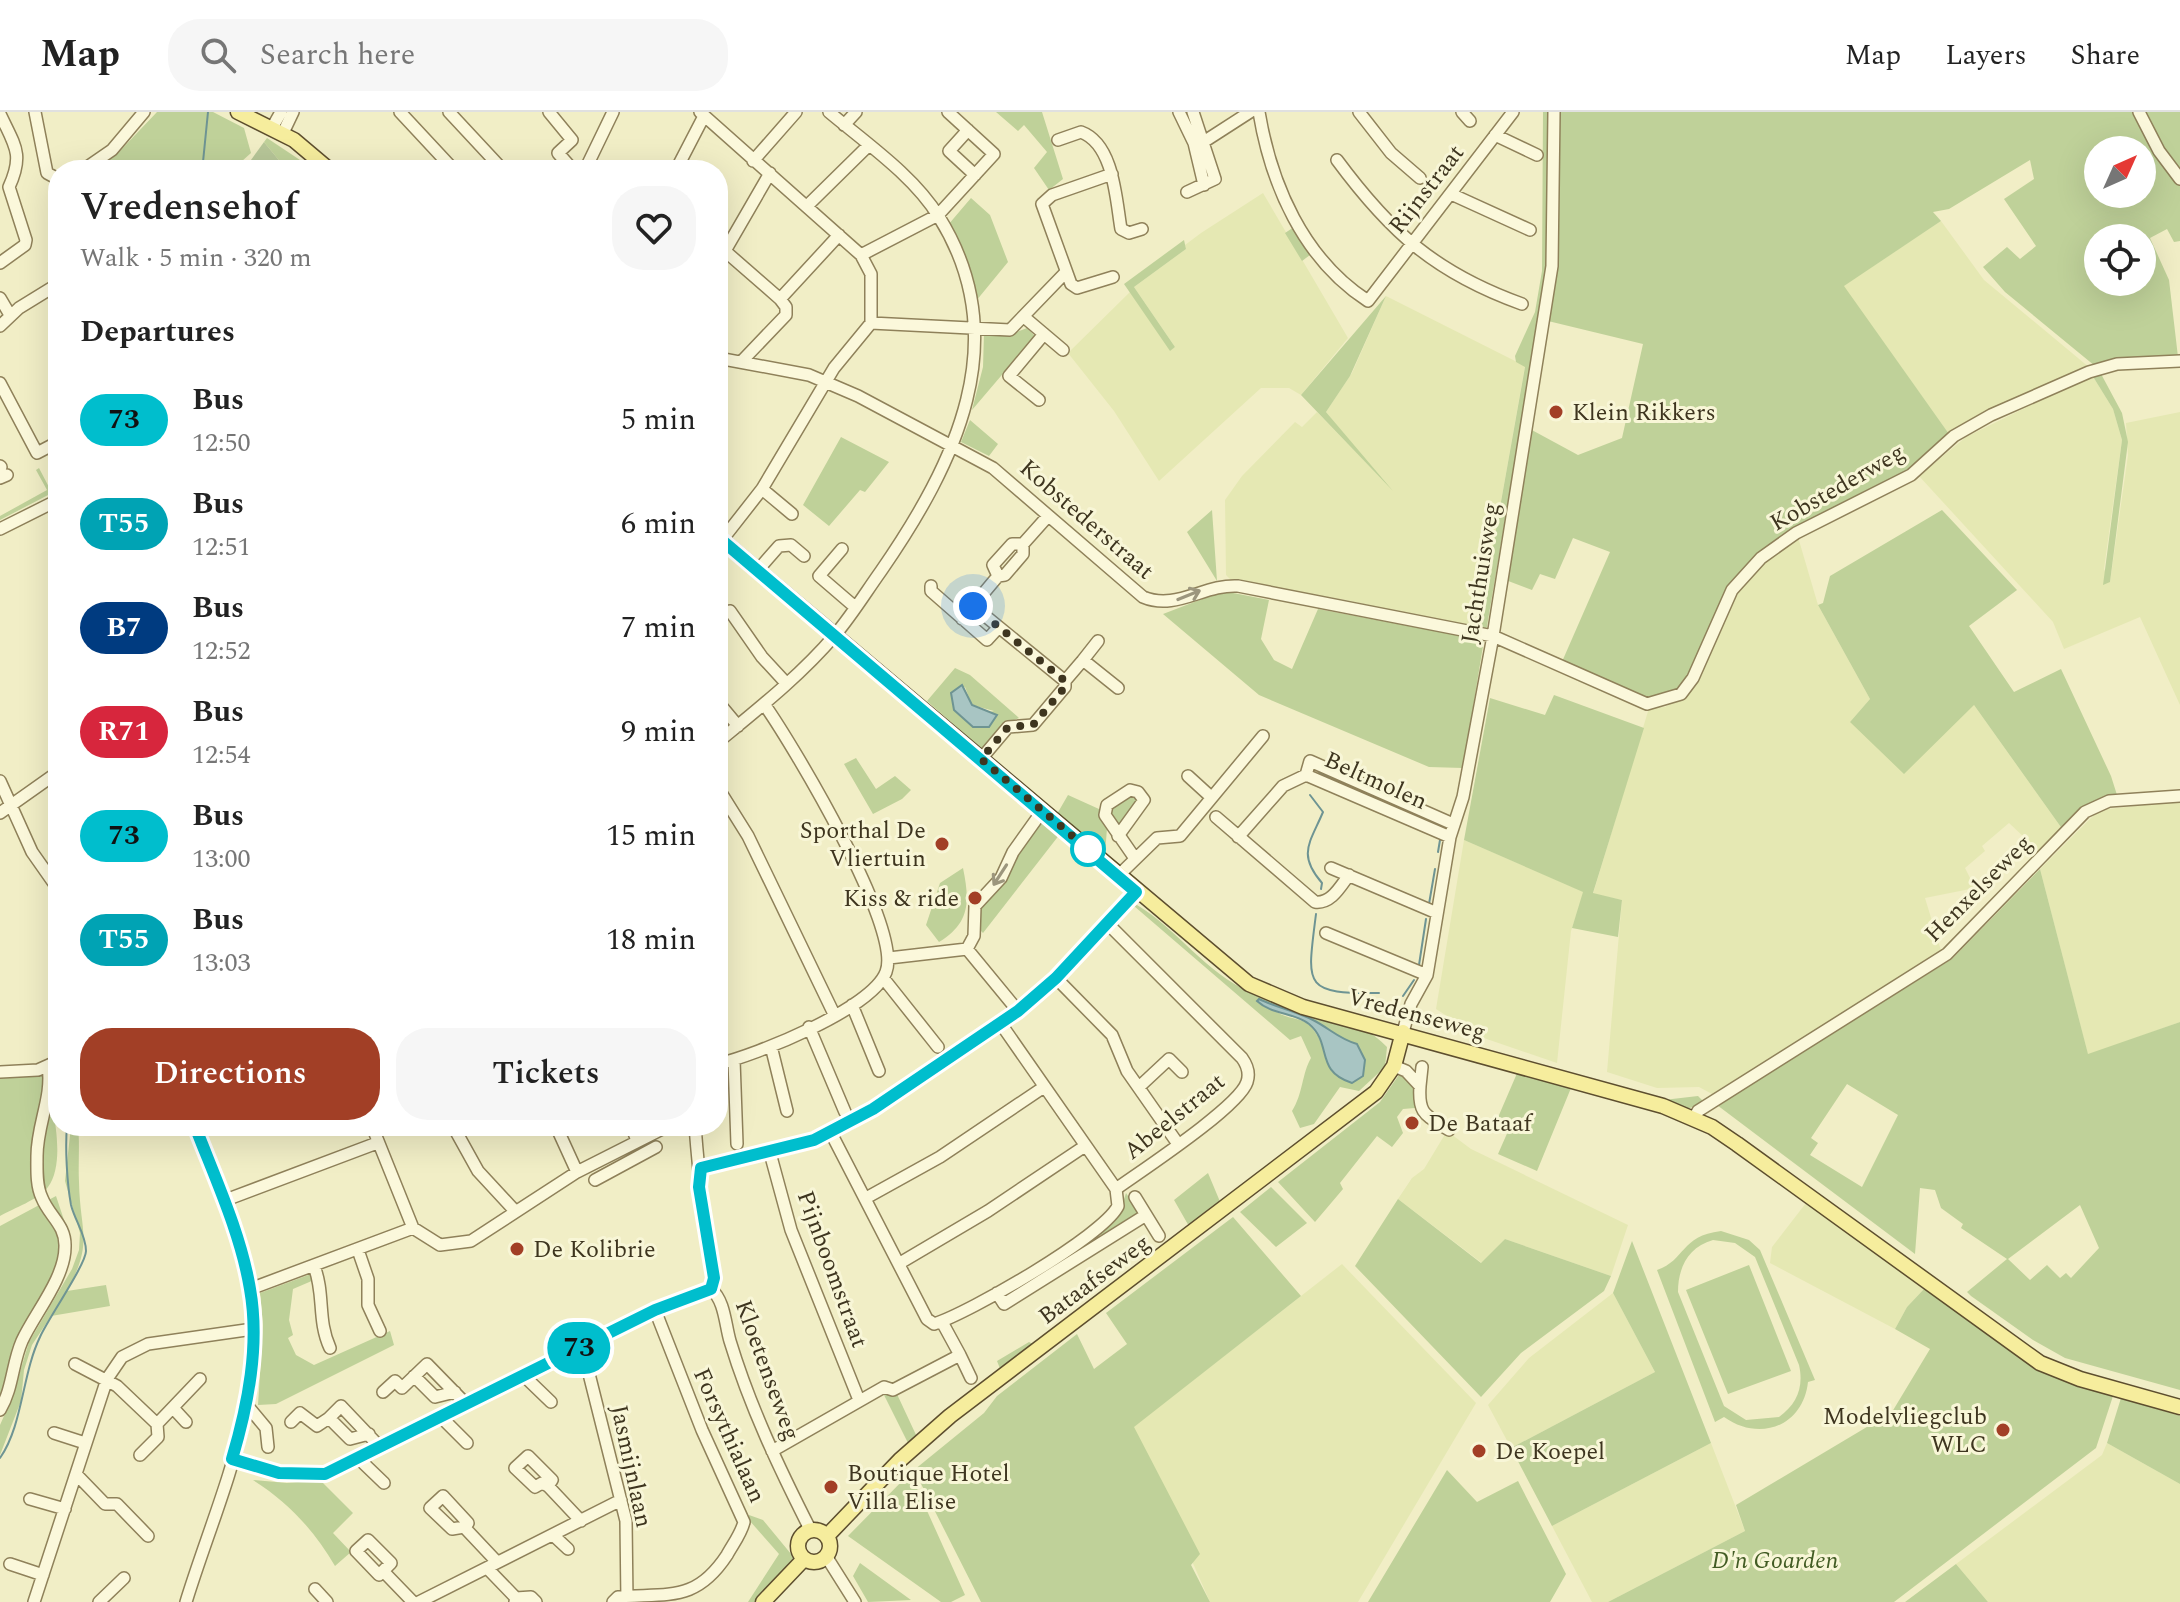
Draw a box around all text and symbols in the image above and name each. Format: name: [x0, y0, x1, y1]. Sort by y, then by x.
search box: [168, 19, 728, 91]
text: Map: [40, 26, 120, 84]
text: Search here: [260, 32, 415, 78]
icon: search: [196, 33, 240, 77]
text: Map: [1845, 34, 1901, 77]
text: Layers: [1945, 34, 2027, 77]
text: Share: [2071, 34, 2140, 77]
north arrow: [2084, 136, 2156, 208]
map controls: [2084, 136, 2156, 296]
street label: Rijnstraat: [1380, 137, 1473, 242]
text: Vredensehof: [80, 179, 298, 237]
button: heart: [612, 186, 696, 270]
button: locate: [2084, 224, 2156, 296]
text: Walk · 5 min · 320 m: [80, 238, 312, 278]
text: Departures: [80, 309, 235, 355]
text: Bus: [192, 377, 244, 423]
place label: Klein Rikkers: [1572, 395, 1716, 431]
text: 5 min: [621, 397, 696, 443]
text: 73: [108, 398, 140, 441]
marker: Klein Rikkers: [1547, 403, 1565, 421]
text: 12:50: [192, 423, 251, 463]
street label: Kobstederweg: [1763, 435, 1912, 541]
street label: Kobstederstraat: [1011, 451, 1162, 589]
text: Bus: [192, 481, 244, 527]
street label: Jachthuisweg: [1452, 500, 1510, 646]
text: 6 min: [621, 501, 696, 547]
text: T55: [98, 502, 150, 545]
text: 12:51: [192, 527, 251, 567]
text: Bus: [192, 585, 244, 631]
your location: [953, 586, 993, 626]
one-way arrow: [1176, 587, 1201, 601]
text: 7 min: [621, 605, 696, 651]
text: B7: [106, 606, 142, 649]
text: 12:52: [192, 631, 251, 671]
text: Bus: [192, 689, 244, 735]
text: 9 min: [621, 709, 696, 755]
text: R71: [98, 710, 150, 753]
text: 12:54: [192, 735, 251, 775]
street label: Beltmolen: [1318, 742, 1433, 820]
text: Bus: [192, 793, 244, 839]
text: 15 min: [606, 813, 696, 859]
place label: Sporthal De Vliertuin: [800, 813, 926, 877]
text: 73: [108, 814, 140, 857]
street label: Henxelseweg: [1916, 826, 2041, 951]
unlabelled marker: [1071, 832, 1105, 866]
marker: Sporthal De Vliertuin: [933, 835, 951, 853]
text: 13:00: [192, 839, 251, 879]
one-way arrow: [992, 863, 1008, 886]
place label: Kiss & ride: [843, 881, 959, 917]
marker: Kiss & ride: [966, 889, 984, 907]
text: Bus: [192, 897, 244, 943]
text: 18 min: [606, 917, 696, 963]
text: T55: [98, 918, 150, 961]
text: 13:03: [192, 943, 251, 983]
street label: Vredenseweg: [1344, 979, 1490, 1051]
button: Directions: [80, 1028, 380, 1120]
button: Tickets: [396, 1028, 696, 1120]
street label: Abeelstraat: [1116, 1064, 1233, 1169]
place label: De Bataaf: [1428, 1106, 1533, 1142]
marker: De Bataaf: [1403, 1114, 1421, 1132]
street label: Pijnboomstraat: [787, 1186, 877, 1353]
street label: Bataafseweg: [1031, 1226, 1158, 1334]
place label: De Kolibrie: [533, 1232, 656, 1268]
marker: De Kolibrie: [508, 1240, 526, 1258]
street label: Kloetenseweg: [725, 1295, 809, 1446]
line badge: 73: [543, 1322, 615, 1374]
text: 73: [563, 1326, 595, 1369]
street label: Forsythialaan: [683, 1362, 775, 1509]
place label: Modelvliegclub WLC: [1823, 1399, 1987, 1463]
street label: Jasmijnlaan: [600, 1401, 662, 1531]
marker: Modelvliegclub WLC: [1994, 1421, 2012, 1439]
place label: De Koepel: [1495, 1434, 1605, 1470]
marker: De Koepel: [1470, 1442, 1488, 1460]
place label: Boutique Hotel Villa Elise: [847, 1456, 1010, 1520]
marker: Boutique Hotel Villa Elise: [822, 1478, 840, 1496]
park label: D'n Goarden: [1712, 1543, 1839, 1579]

